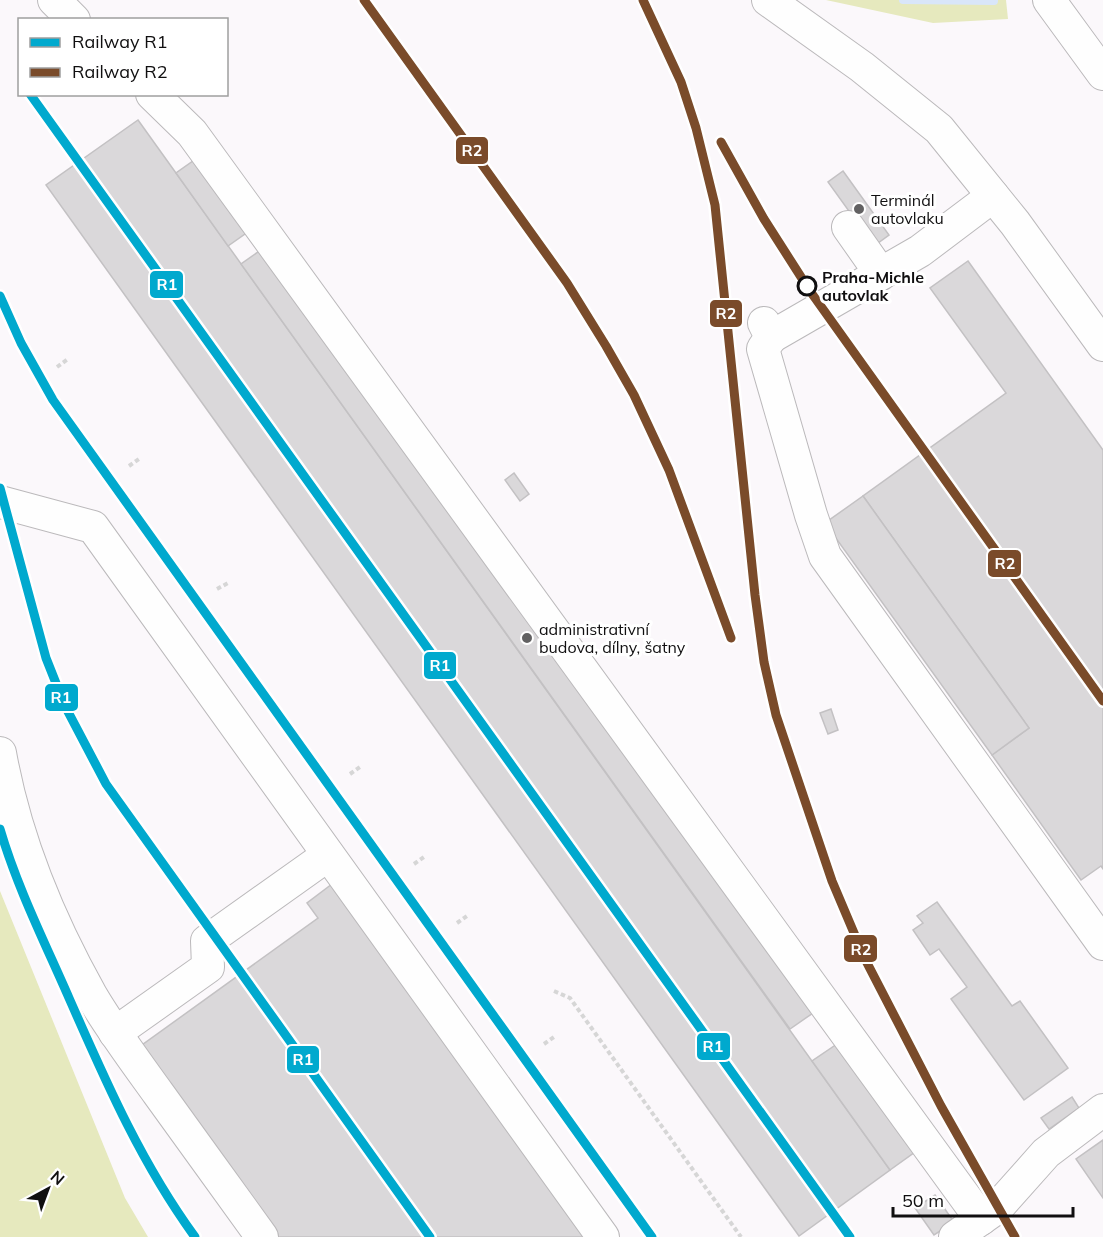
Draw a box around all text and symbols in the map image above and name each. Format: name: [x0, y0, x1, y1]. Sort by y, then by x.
legend: [18, 18, 228, 96]
text: Railway R1: [72, 30, 167, 53]
text: Railway R2: [72, 60, 167, 83]
line badge: R2: [455, 136, 489, 165]
text: R2: [462, 140, 482, 160]
place label: Terminál autovlaku: [871, 190, 944, 228]
marker: Terminál autovlaku: [852, 202, 866, 216]
place label: Praha-Michle autovlak: [822, 267, 924, 305]
line badge: R1: [149, 270, 184, 299]
text: R1: [157, 274, 177, 294]
marker: Praha-Michle autovlak: [797, 276, 817, 296]
line badge: R2: [709, 299, 743, 328]
text: R2: [716, 303, 736, 323]
line badge: R2: [987, 549, 1022, 578]
text: R2: [995, 553, 1015, 573]
place label: administrativní budova, dílny, šatny: [539, 619, 686, 657]
marker: administrativní budova, dílny, šatny: [520, 631, 534, 645]
line badge: R1: [423, 651, 457, 680]
text: R1: [430, 655, 450, 675]
line badge: R1: [44, 683, 79, 712]
text: R1: [51, 687, 71, 707]
line badge: R2: [843, 934, 878, 963]
text: R2: [851, 939, 871, 959]
line badge: R1: [696, 1032, 731, 1061]
text: R1: [703, 1036, 723, 1056]
line badge: R1: [286, 1045, 320, 1074]
text: R1: [293, 1049, 313, 1069]
north arrow: [18, 1159, 78, 1219]
text: N: [47, 1166, 69, 1189]
scale bar: [893, 1180, 1073, 1218]
text: 50 m: [902, 1189, 944, 1212]

